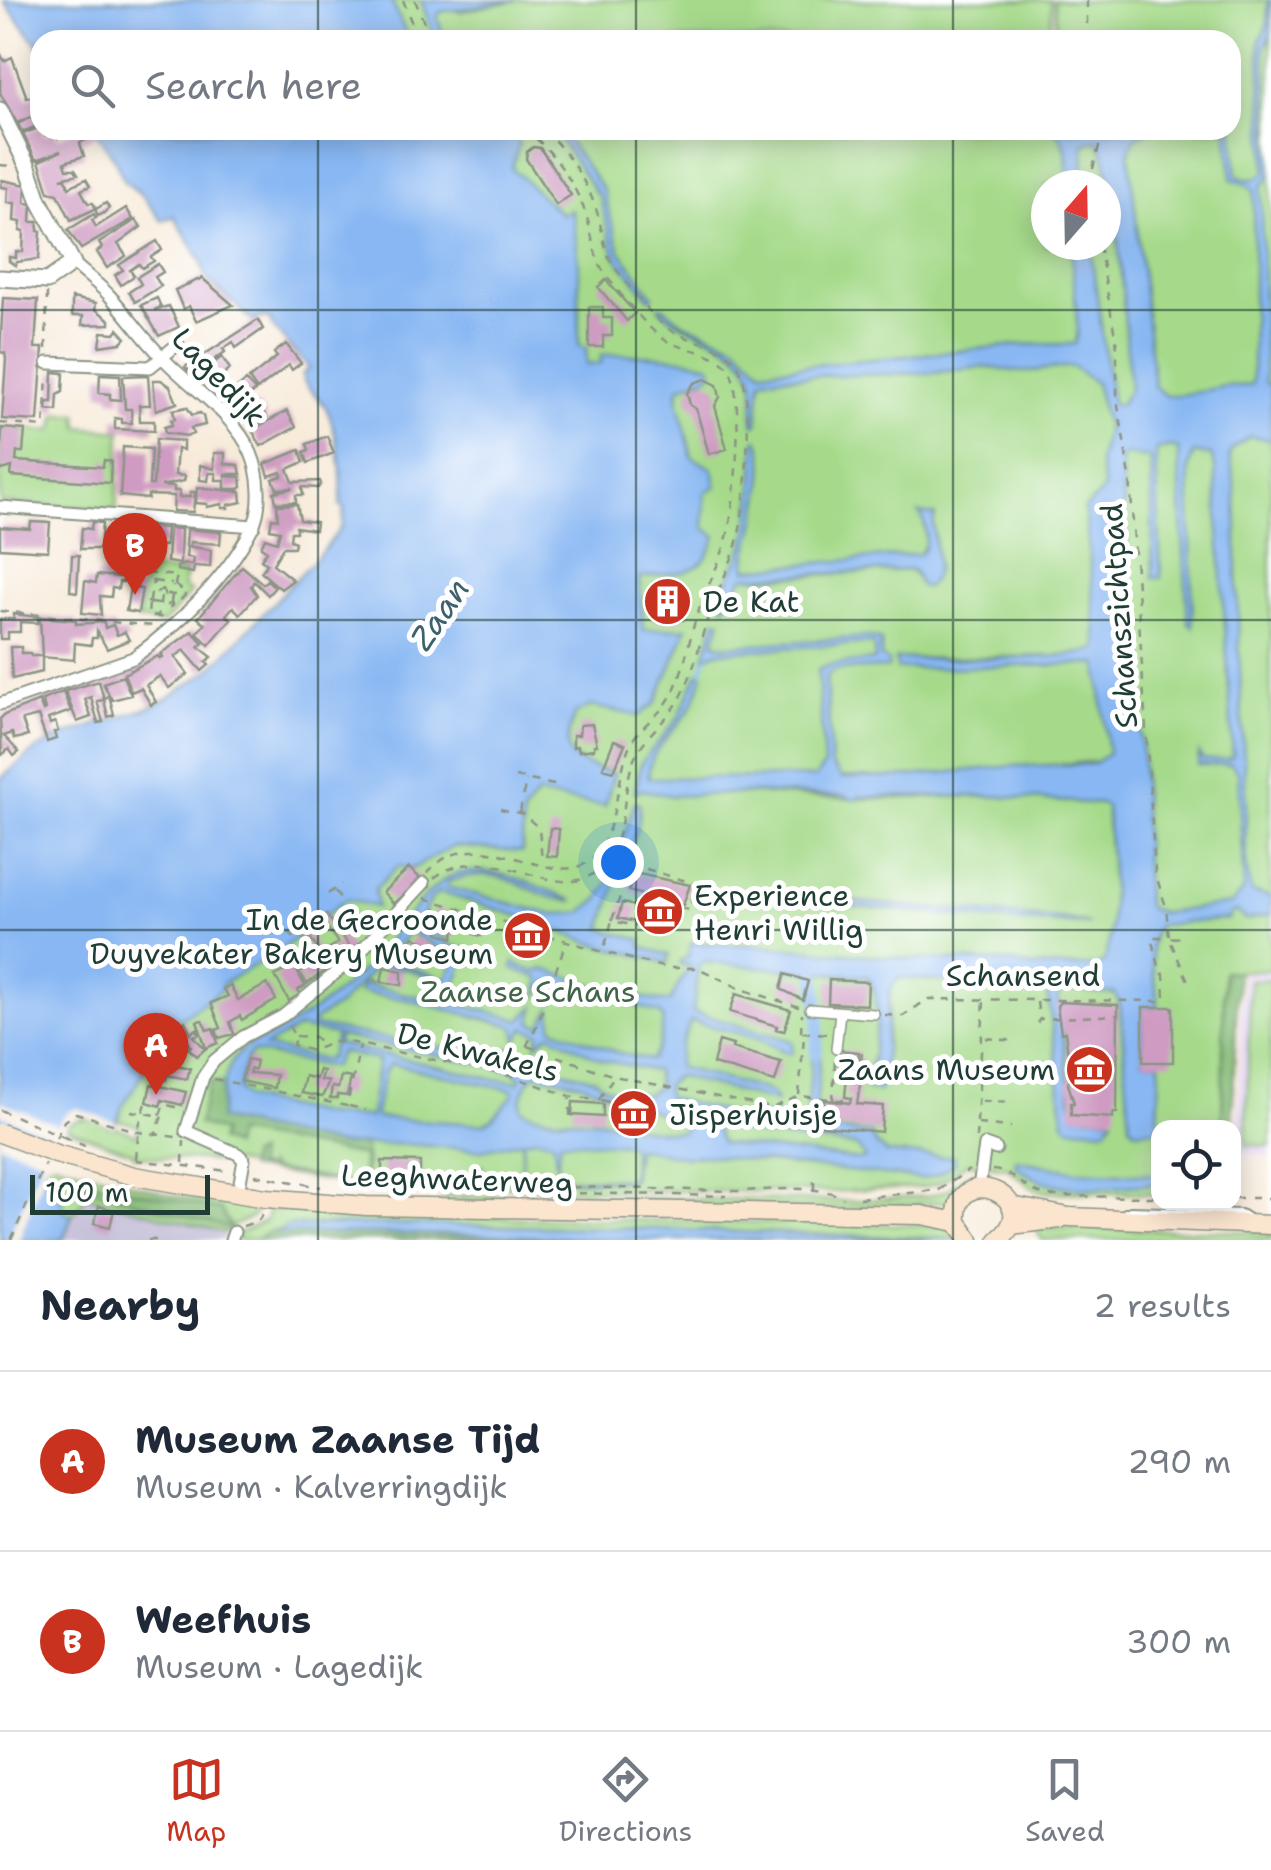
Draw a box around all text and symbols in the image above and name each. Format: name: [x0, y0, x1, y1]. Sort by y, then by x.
search box: [30, 30, 1241, 140]
icon: search: [65, 58, 120, 113]
text: Search here: [145, 60, 362, 111]
north arrow: [1031, 170, 1121, 260]
street label: Lagedijk: [162, 318, 276, 436]
street label: Schanszichtpad: [1091, 502, 1147, 730]
pin: B: [102, 512, 168, 595]
water label: Zaan: [399, 569, 479, 659]
building icon: De Kat: [642, 575, 694, 627]
place label: De Kat: [703, 581, 800, 622]
your location: [593, 837, 644, 888]
place label: Experience Henri Willig: [694, 875, 863, 950]
museum icon: Experience Henri Willig: [633, 886, 685, 938]
place label: In de Gecroonde Duyvekater Bakery Museum: [90, 899, 493, 974]
museum icon: In de Gecroonde Duyvekater Bakery Museum: [502, 910, 554, 962]
street label: Schansend: [946, 955, 1100, 996]
park label: Zaanse Schans: [420, 971, 636, 1012]
pin: A: [124, 1012, 188, 1095]
street label: De Kwakels: [393, 1012, 563, 1092]
museum icon: Zaans Museum: [1064, 1043, 1116, 1095]
place label: Zaans Museum: [837, 1049, 1055, 1090]
museum icon: Jisperhuisje: [608, 1088, 660, 1140]
place label: Jisperhuisje: [669, 1094, 838, 1135]
map controls: [1151, 1120, 1241, 1210]
button: locate: [1151, 1120, 1241, 1210]
street label: Leeghwaterweg: [340, 1154, 574, 1204]
scale bar: [30, 1170, 210, 1214]
text: 100 m: [45, 1173, 129, 1211]
text: Nearby: [40, 1277, 200, 1333]
text: 2 results: [1094, 1284, 1231, 1327]
text: Museum Zaanse Tijd: [135, 1414, 540, 1465]
text: A: [60, 1440, 85, 1483]
text: 290 m: [1128, 1440, 1231, 1483]
text: Museum · Kalverringdijk: [135, 1465, 508, 1508]
text: Weefhuis: [135, 1594, 311, 1645]
text: B: [63, 1620, 82, 1663]
text: 300 m: [1126, 1620, 1231, 1663]
text: Museum · Lagedijk: [135, 1645, 423, 1688]
tab: Map: [166, 1752, 226, 1850]
tab: Directions: [559, 1752, 692, 1850]
tab: Saved: [1025, 1752, 1105, 1850]

